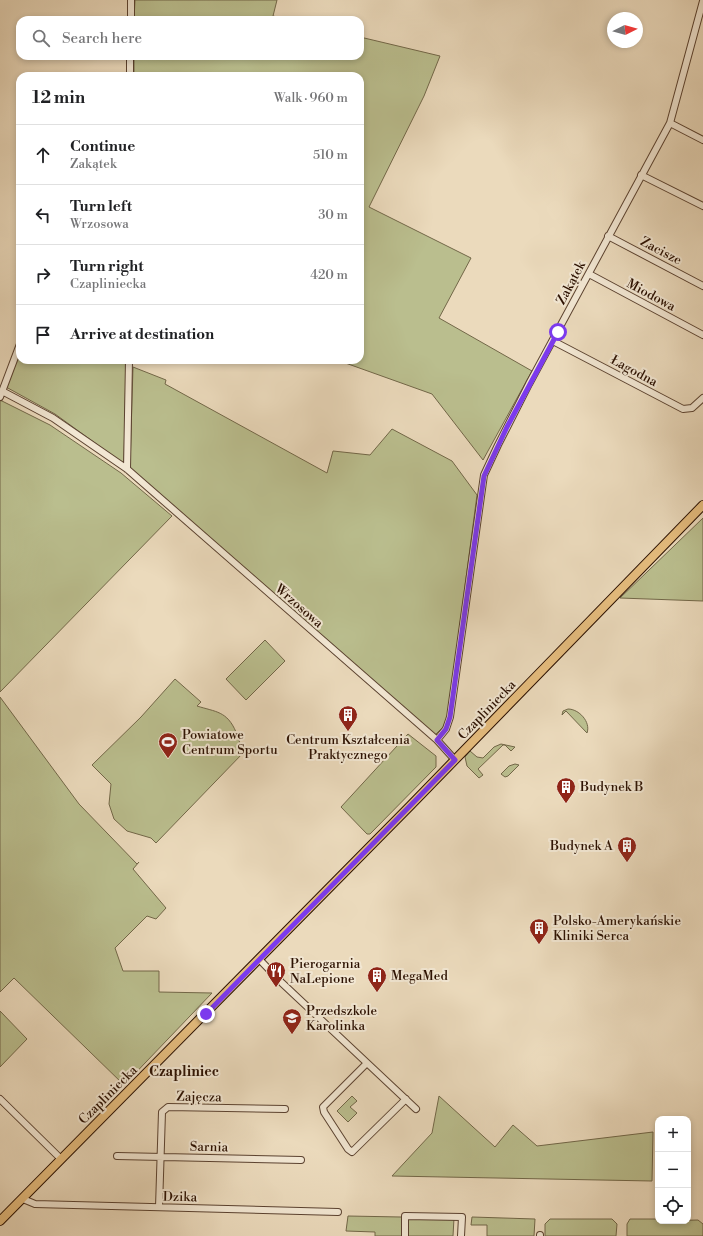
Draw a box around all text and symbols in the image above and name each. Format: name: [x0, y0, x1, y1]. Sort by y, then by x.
north arrow: [607, 12, 643, 48]
search box: [16, 16, 364, 60]
icon: search: [30, 27, 52, 49]
text: Search here: [62, 29, 142, 48]
text: 12 min: [32, 87, 85, 109]
text: Walk · 960 m: [274, 90, 348, 106]
text: Continue: [70, 137, 135, 156]
icon: ahead: [32, 144, 54, 166]
text: 510 m: [313, 147, 348, 163]
text: Zakątek: [70, 156, 117, 172]
text: Turn left: [70, 197, 132, 216]
icon: left: [32, 204, 54, 226]
text: 30 m: [318, 207, 348, 223]
text: Wrzosowa: [70, 216, 129, 232]
street label: Zacisze: [638, 234, 685, 269]
text: Turn right: [70, 257, 144, 276]
street label: Zakątek: [553, 258, 590, 307]
icon: right: [32, 264, 54, 286]
text: 420 m: [310, 267, 348, 283]
street label: Miodowa: [624, 275, 679, 315]
text: Czapliniecka: [70, 276, 146, 292]
route start: [549, 323, 567, 341]
icon: arrive: [32, 324, 54, 346]
text: Arrive at destination: [70, 325, 214, 344]
street label: Łagodna: [608, 352, 661, 390]
street label: Wrzosowa: [271, 580, 327, 632]
street label: Czapliniecka: [455, 677, 520, 743]
building icon: Centrum Kształcenia Praktycznego: [337, 704, 359, 732]
place label: Powiatowe Centrum Sportu: [182, 727, 278, 758]
sports icon: Powiatowe Centrum Sportu: [157, 731, 179, 759]
place label: Centrum Kształcenia Praktycznego: [286, 732, 410, 763]
building icon: Budynek B: [555, 776, 577, 804]
place label: Budynek B: [579, 779, 643, 795]
building icon: Budynek A: [616, 835, 638, 863]
place label: Budynek A: [549, 838, 614, 854]
place label: Polsko-Amerykańskie Kliniki Serca: [553, 913, 681, 944]
building icon: Polsko-Amerykańskie Kliniki Serca: [528, 917, 550, 945]
place label: Pierogarnia NaLepione: [290, 956, 361, 987]
restaurant icon: Pierogarnia NaLepione: [265, 960, 287, 988]
building icon: MegaMed: [366, 965, 388, 993]
place label: MegaMed: [391, 968, 448, 984]
place label: Przedszkole Karolinka: [306, 1003, 377, 1034]
route end: [197, 1005, 215, 1023]
school or university icon: Przedszkole Karolinka: [281, 1007, 303, 1035]
street label: Czapliniecka: [75, 1062, 141, 1128]
district label: Czapliniec: [149, 1063, 219, 1081]
street label: Zajęcza: [176, 1089, 222, 1105]
map controls: [655, 1116, 691, 1224]
button: +: [655, 1116, 691, 1152]
street label: Sarnia: [190, 1139, 229, 1155]
button: −: [655, 1152, 691, 1188]
button: locate: [655, 1188, 691, 1224]
street label: Dzika: [163, 1189, 198, 1205]

